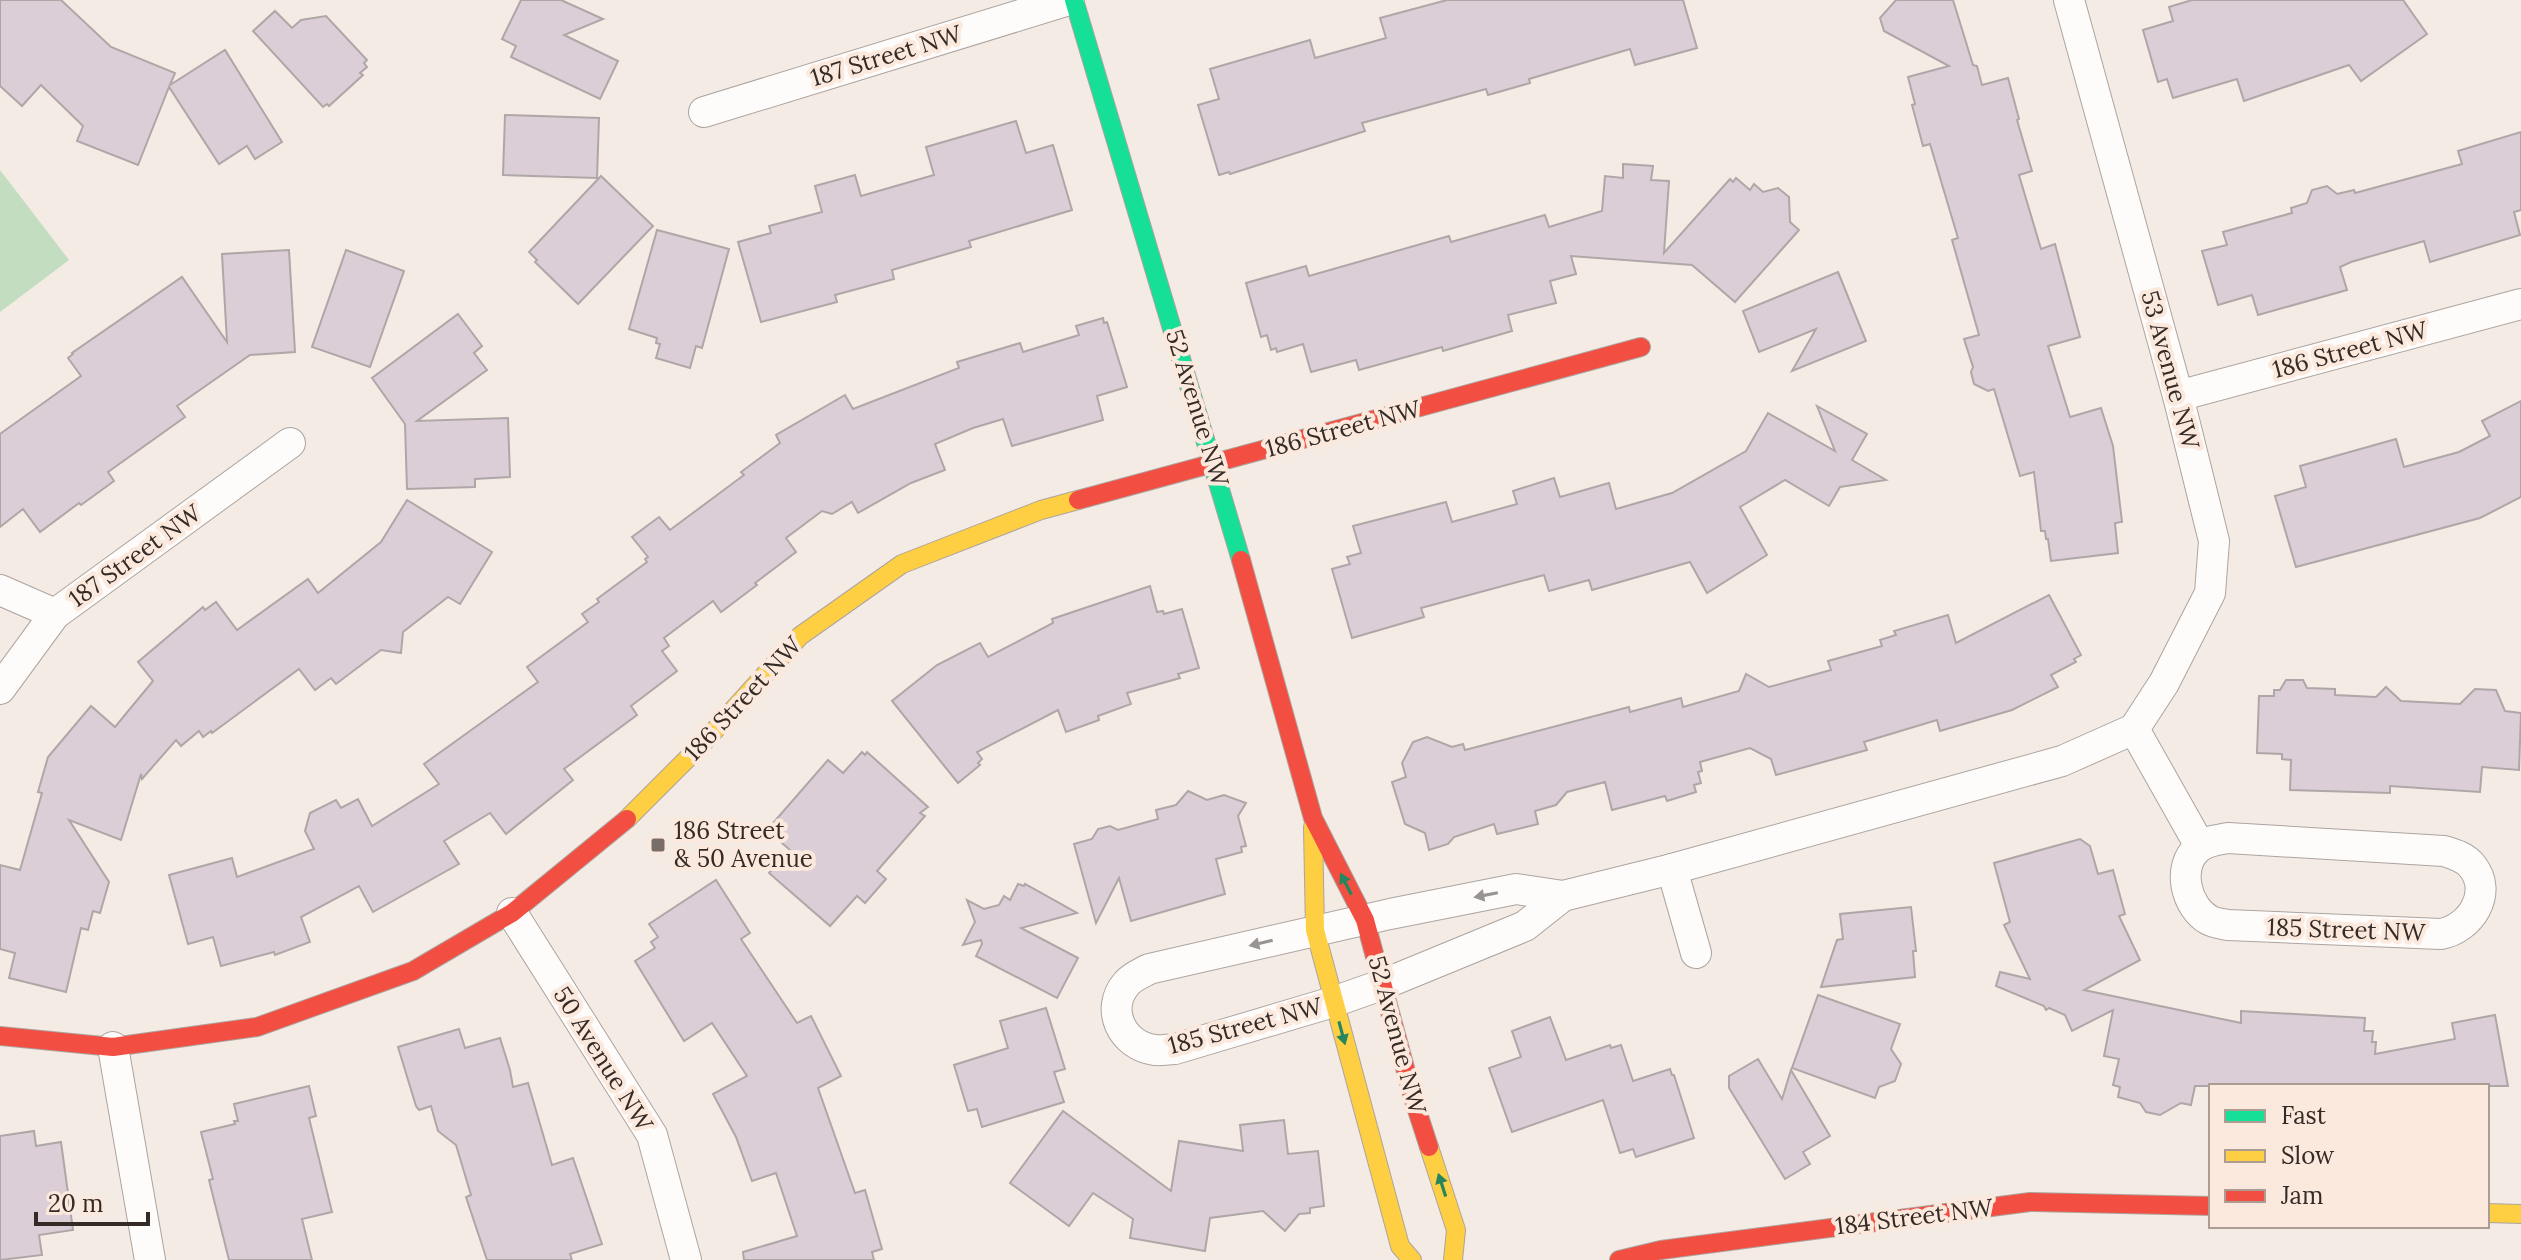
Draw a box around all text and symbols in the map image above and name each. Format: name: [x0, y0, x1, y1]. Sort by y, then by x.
street label: 187 Street NW: [807, 18, 966, 93]
street label: 53 Avenue NW: [2134, 287, 2207, 454]
street label: 186 Street NW: [2269, 314, 2432, 385]
street label: 52 Avenue NW: [1159, 326, 1236, 491]
street label: 186 Street NW: [1262, 393, 1425, 464]
street label: 187 Street NW: [62, 497, 208, 614]
street label: 186 Street NW: [677, 629, 809, 767]
place label: 186 Street & 50 Avenue: [674, 815, 813, 874]
marker: 186 Street & 50 Avenue: [649, 836, 667, 854]
one-way arrow: [1340, 873, 1354, 895]
one-way arrow: [1473, 889, 1498, 902]
street label: 185 Street NW: [2266, 911, 2427, 948]
one-way arrow: [1249, 937, 1274, 950]
street label: 52 Avenue NW: [1362, 953, 1434, 1118]
street label: 50 Avenue NW: [547, 981, 661, 1138]
street label: 185 Street NW: [1164, 990, 1326, 1061]
one-way arrow: [1336, 1021, 1349, 1045]
legend: [2209, 1084, 2489, 1228]
text: Fast: [2281, 1100, 2327, 1131]
text: Slow: [2281, 1140, 2335, 1171]
one-way arrow: [1435, 1172, 1447, 1196]
scale bar: [36, 1176, 148, 1226]
text: Jam: [2280, 1180, 2323, 1211]
text: 20 m: [48, 1188, 104, 1219]
street label: 184 Street NW: [1834, 1191, 1995, 1242]

